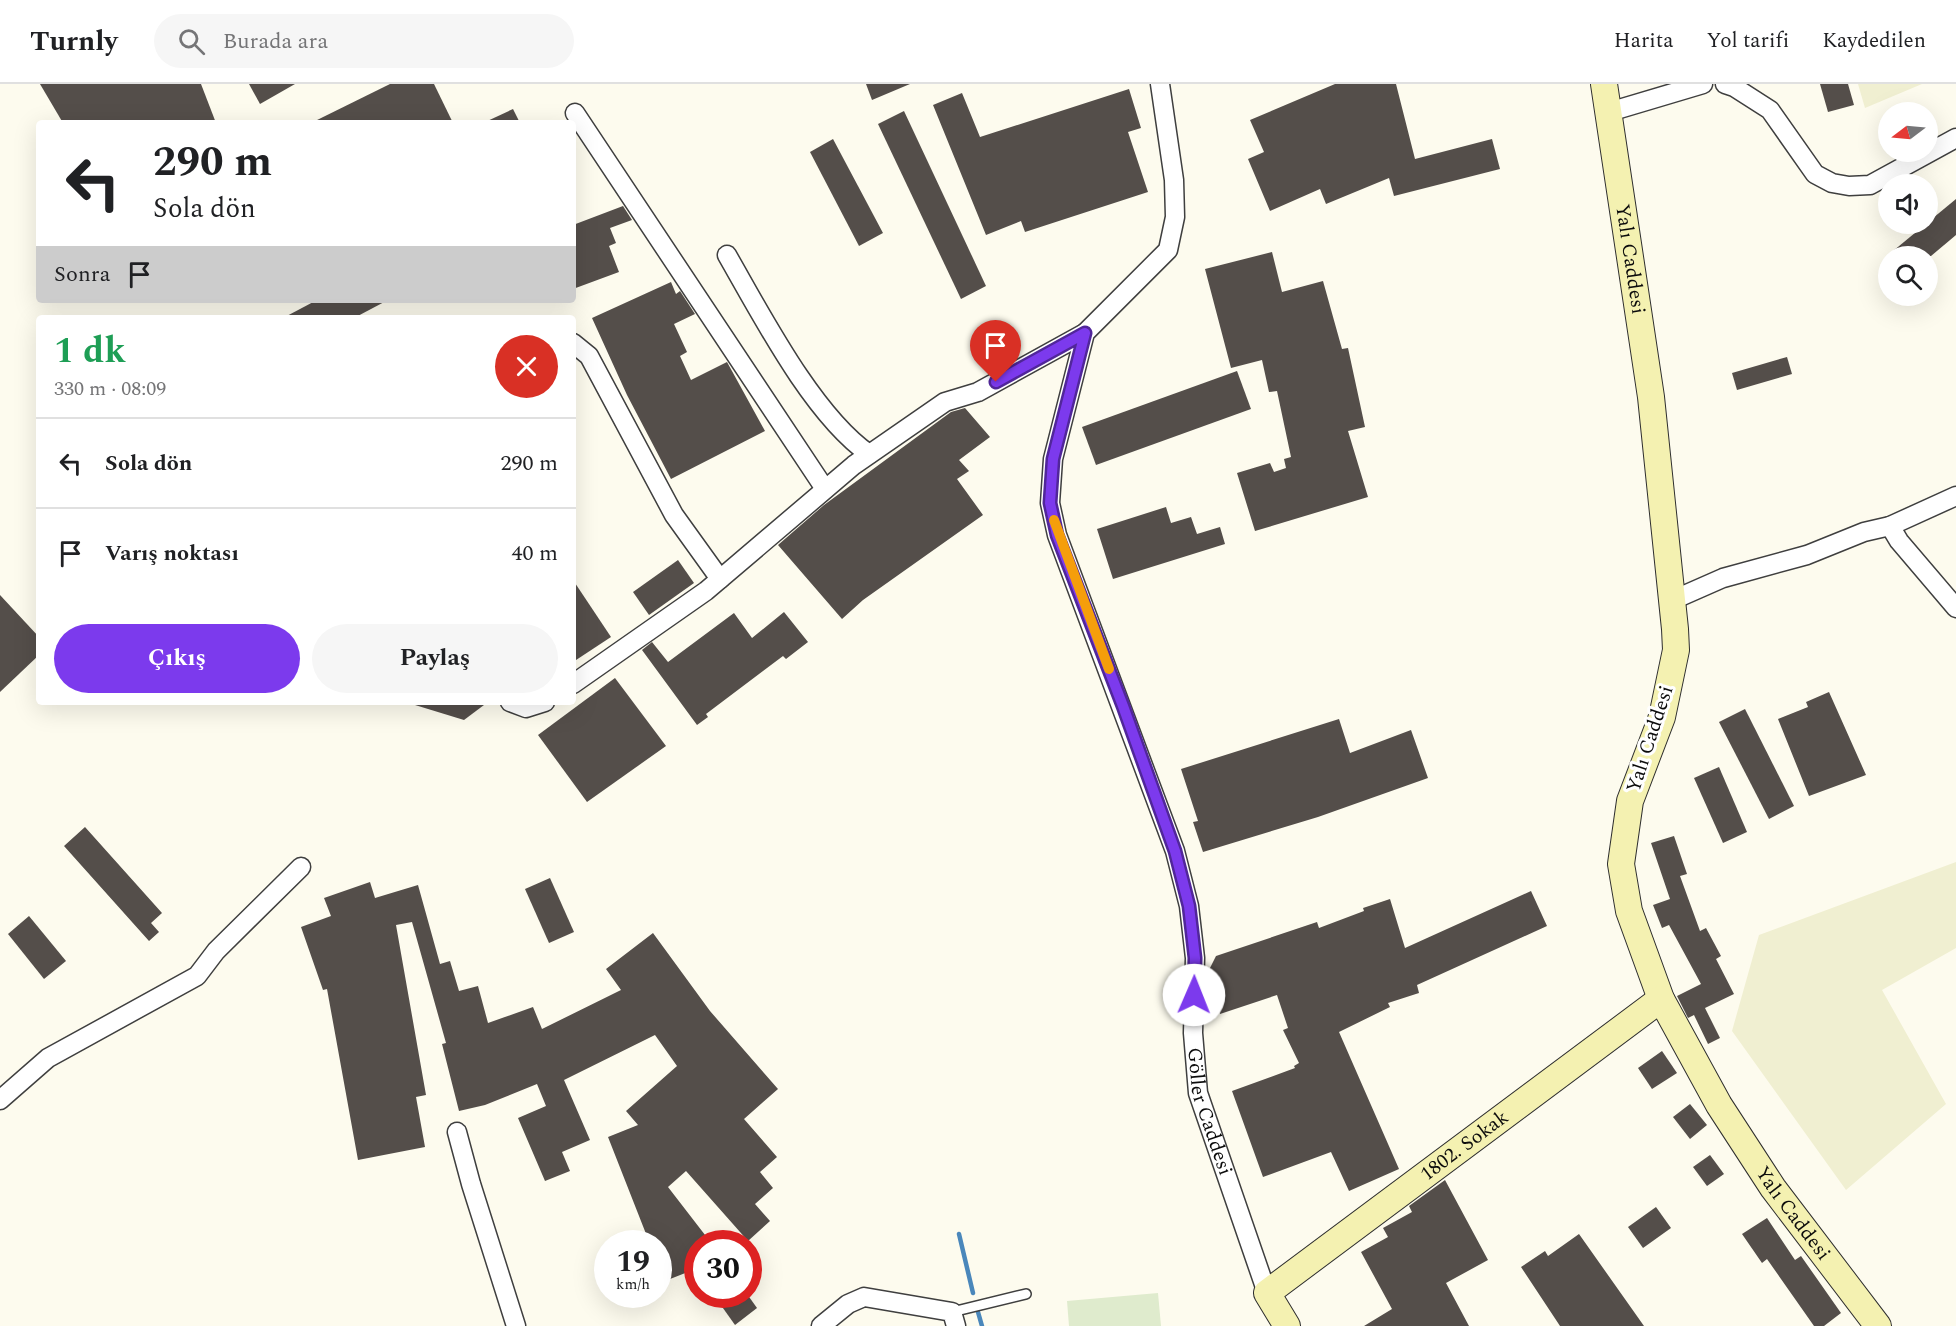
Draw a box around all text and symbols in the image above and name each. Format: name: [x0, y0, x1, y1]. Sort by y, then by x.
search box: [154, 14, 574, 68]
text: Turnly: [30, 20, 118, 63]
icon: search: [175, 25, 208, 58]
text: Burada ara: [223, 25, 328, 58]
text: Harita: [1614, 25, 1674, 57]
text: Yol tarifi: [1707, 25, 1789, 57]
text: Kaydedilen: [1822, 25, 1926, 57]
north arrow: [1878, 102, 1938, 162]
map controls: [1878, 102, 1938, 306]
text: 290 m: [153, 131, 272, 194]
icon: left: [54, 144, 132, 222]
button: sound: [1878, 174, 1938, 234]
text: Sola dön: [153, 188, 256, 230]
street label: Yalı Caddesi: [1607, 202, 1653, 316]
button: search: [1878, 246, 1938, 306]
text: Sonra: [54, 258, 111, 291]
icon: arrive: [123, 258, 156, 291]
pin: [970, 320, 1021, 382]
text: 1 dk: [54, 324, 126, 379]
icon: arrive: [979, 329, 1012, 362]
button: close: [495, 335, 558, 398]
text: 330 m · 08:09: [54, 374, 166, 404]
icon: left: [54, 447, 87, 480]
text: Sola dön: [105, 447, 192, 480]
text: 290 m: [501, 447, 558, 480]
icon: arrive: [54, 537, 87, 570]
text: Varış noktası: [105, 537, 239, 570]
text: 40 m: [512, 537, 558, 570]
button: Çıkış: [54, 624, 300, 693]
button: Paylaş: [312, 624, 558, 693]
street label: Yalı Caddesi: [1619, 682, 1681, 796]
position arrow: [1162, 963, 1226, 1027]
street label: Göller Caddesi: [1179, 1046, 1240, 1179]
street label: 1802. Sokak: [1414, 1103, 1515, 1189]
street label: Yalı Caddesi: [1748, 1160, 1838, 1267]
speed limit sign: 30: [684, 1230, 762, 1308]
text: 19: [616, 1239, 650, 1285]
text: km/h: [616, 1273, 650, 1296]

